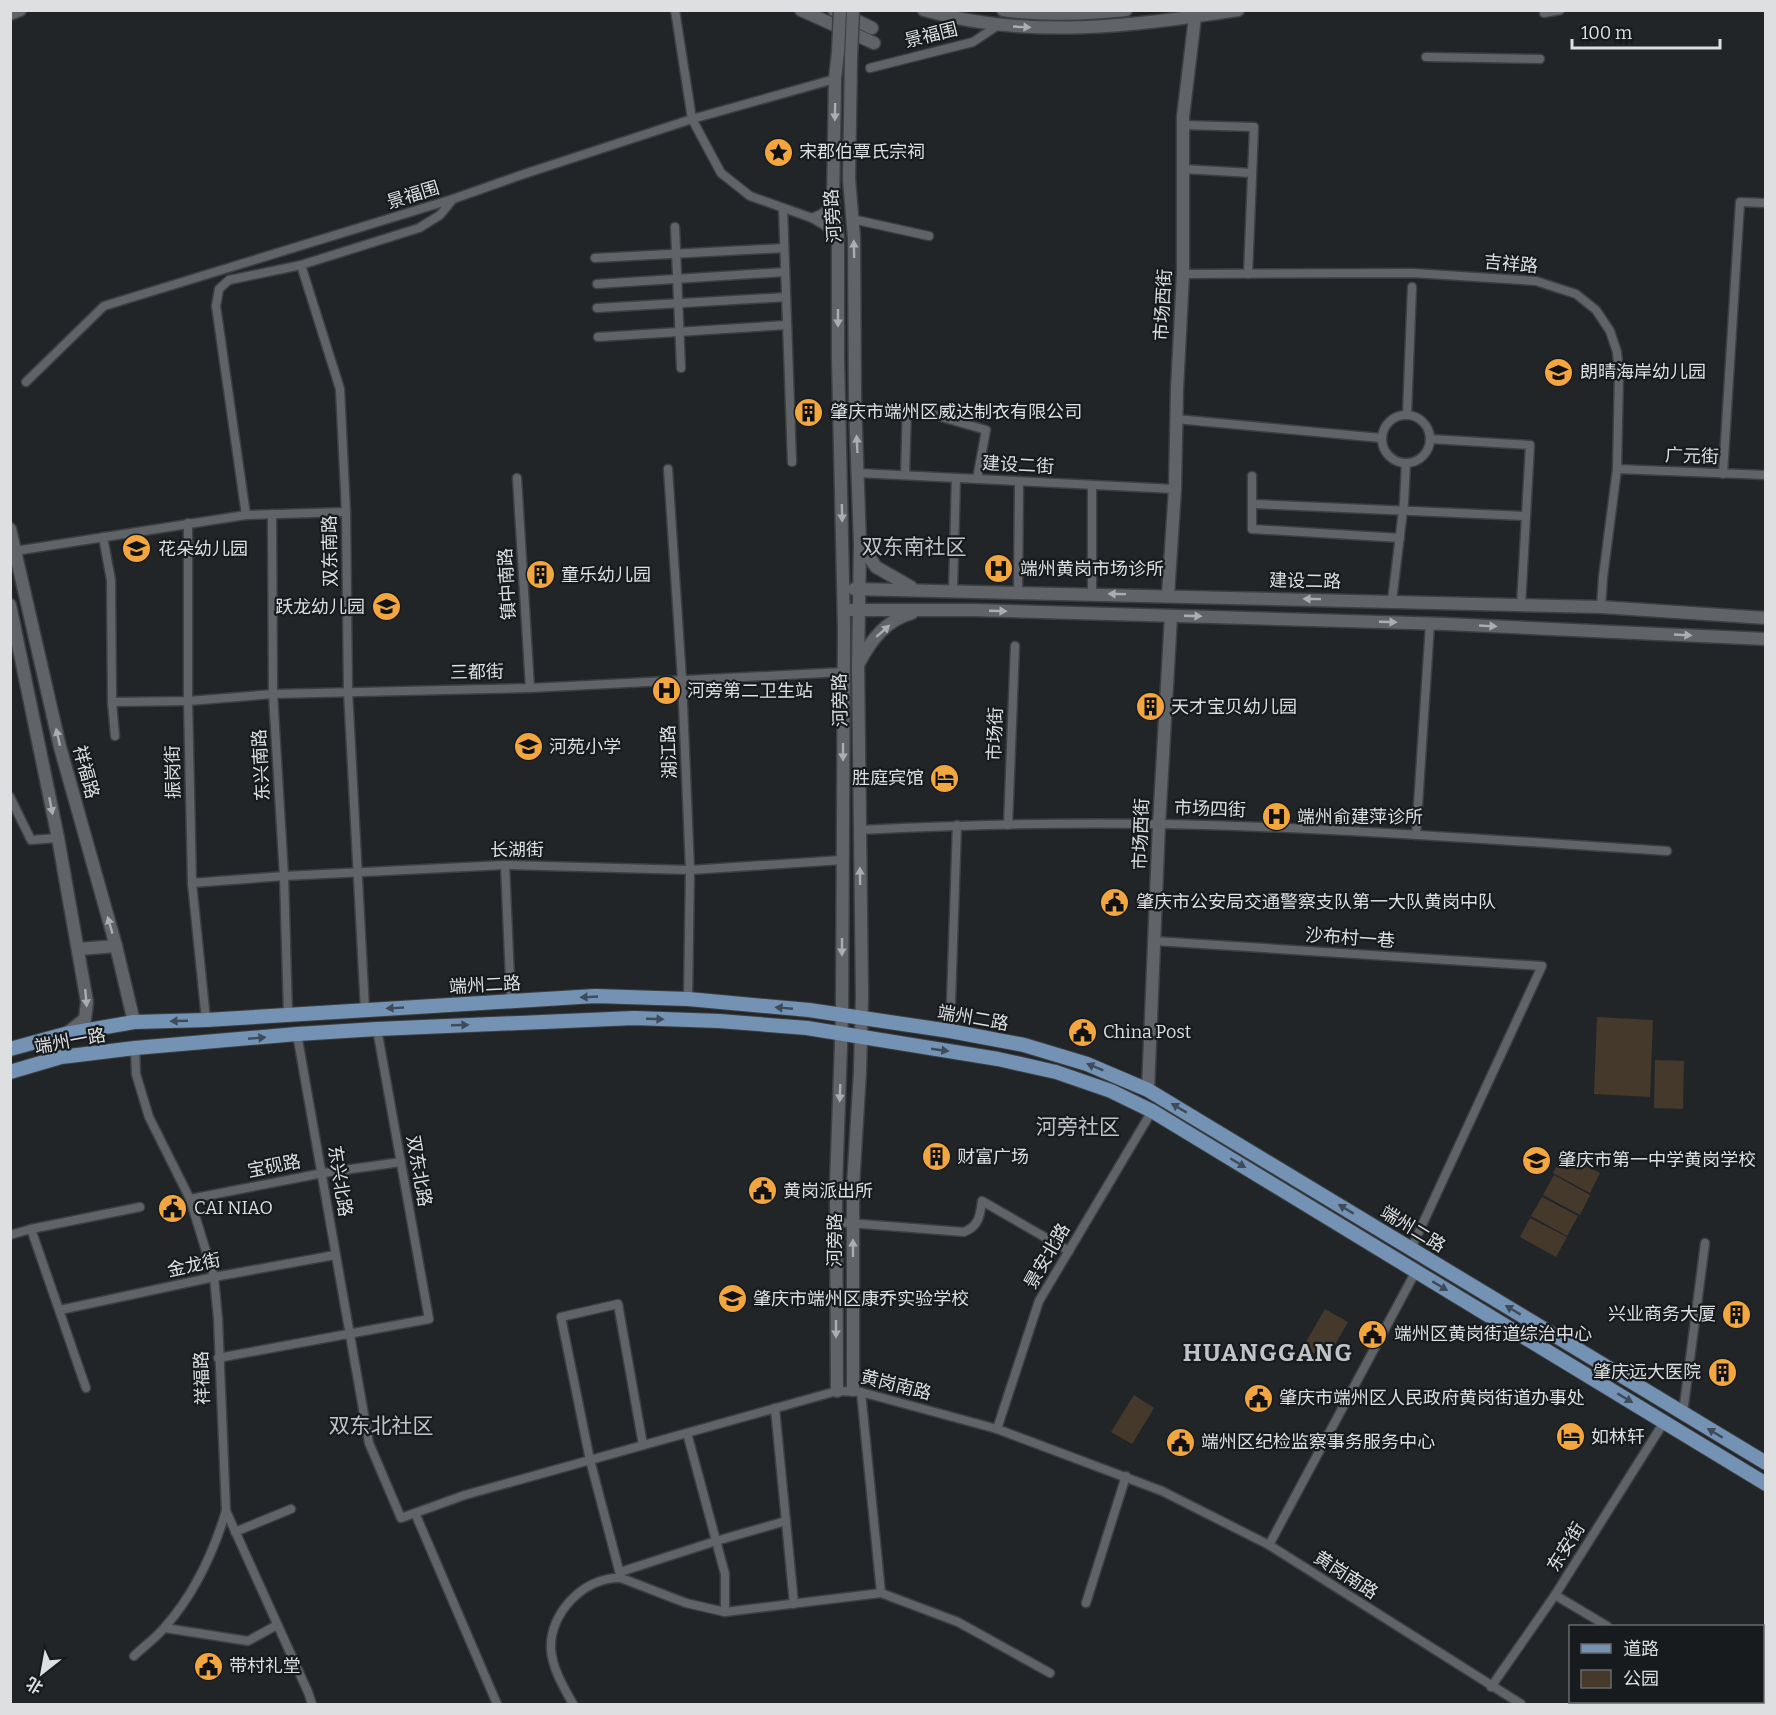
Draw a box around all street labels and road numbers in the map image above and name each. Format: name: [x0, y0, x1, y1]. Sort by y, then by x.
street label: 景福围: [902, 18, 960, 52]
street label: 景福围: [384, 177, 442, 213]
street label: 河旁路: [820, 188, 846, 244]
street label: 吉祥路: [1483, 251, 1539, 277]
street label: 市场西街: [1150, 268, 1176, 342]
street label: 广元街: [1665, 444, 1719, 468]
street label: 建设二街: [981, 452, 1055, 478]
street label: 双东南路: [318, 515, 342, 587]
street label: 镇中南路: [494, 547, 520, 621]
street label: 建设二路: [1269, 569, 1341, 593]
street label: 三都街: [450, 661, 504, 683]
street label: 河旁路: [829, 673, 851, 727]
street label: 市场街: [983, 707, 1007, 761]
street label: 湖江路: [657, 725, 681, 779]
street label: 东兴南路: [248, 728, 274, 802]
street label: 祥福路: [68, 743, 104, 801]
street label: 振岗街: [162, 745, 184, 799]
street label: 市场四街: [1174, 797, 1246, 821]
street label: 市场西街: [1129, 798, 1153, 870]
street label: 长湖街: [490, 839, 544, 861]
street label: 沙布村一巷: [1304, 924, 1396, 952]
street label: 端州二路: [448, 972, 522, 998]
street label: 端州二路: [936, 1001, 1010, 1035]
street label: 端州一路: [33, 1024, 107, 1058]
street label: 双东北路: [402, 1134, 436, 1208]
street label: 东兴北路: [324, 1144, 356, 1218]
street label: 宝砚路: [245, 1150, 303, 1182]
street label: 端州二路: [1376, 1201, 1450, 1257]
street label: 河旁路: [824, 1213, 846, 1267]
street label: 景安北路: [1019, 1219, 1075, 1293]
street label: 金龙街: [165, 1249, 223, 1281]
street label: 祥福路: [190, 1351, 214, 1405]
street label: 黄岗南路: [858, 1366, 934, 1404]
street label: 东安街: [1542, 1518, 1590, 1576]
street label: 黄岗南路: [1310, 1546, 1382, 1604]

